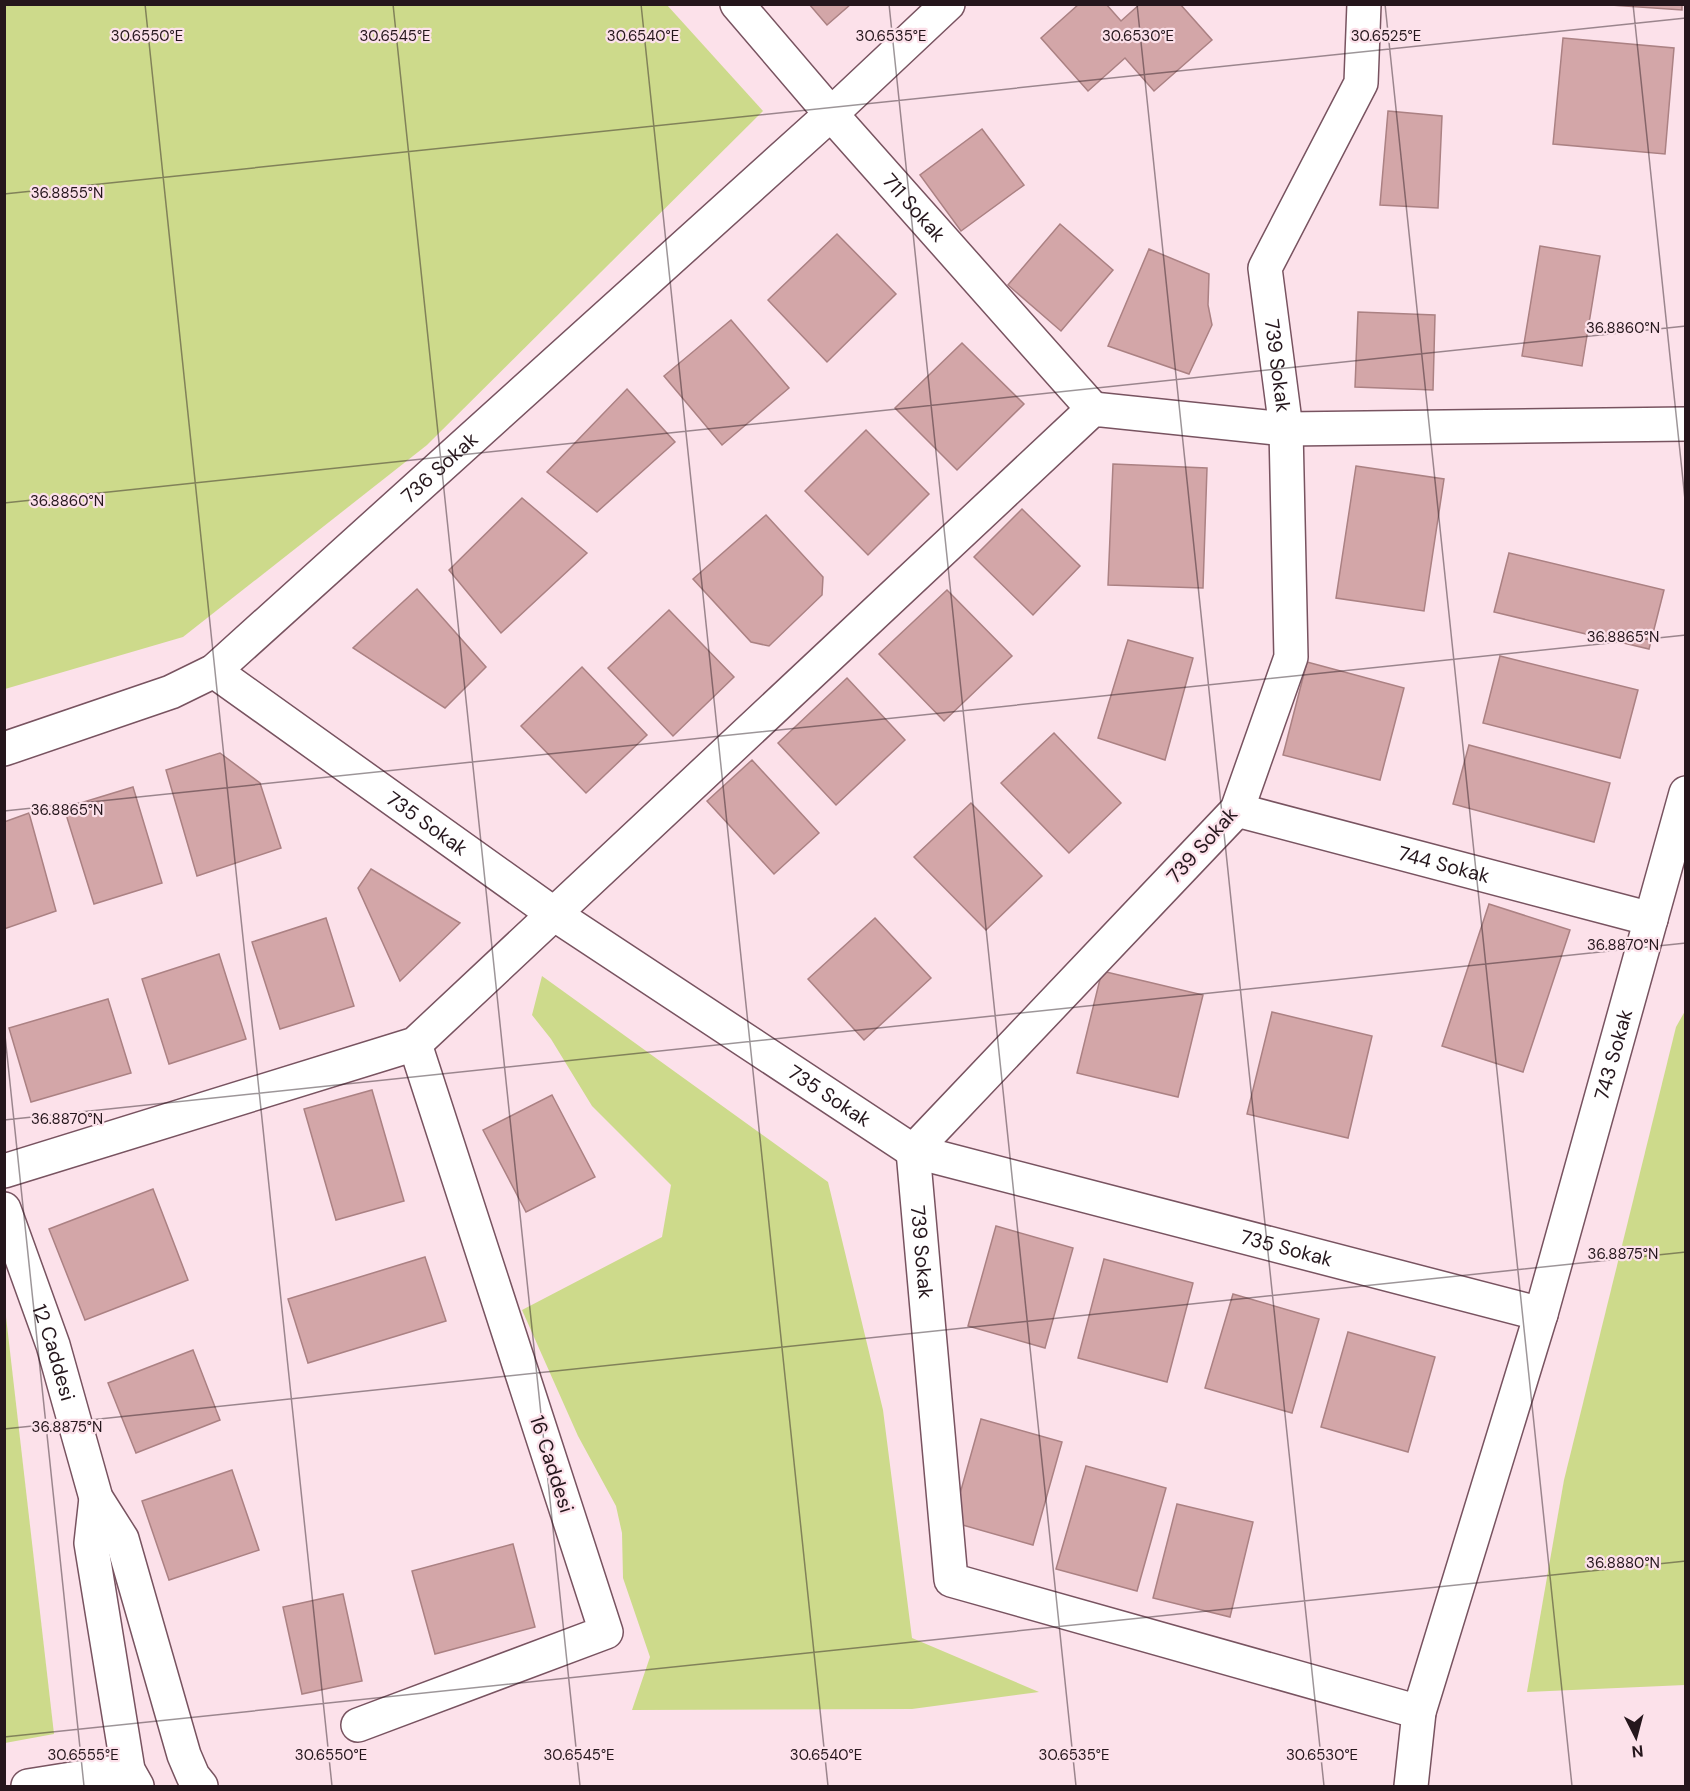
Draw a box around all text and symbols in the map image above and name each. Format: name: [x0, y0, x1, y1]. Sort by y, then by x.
text: 30.6550°E: [111, 26, 183, 46]
text: 30.6545°E: [359, 26, 431, 46]
text: 30.6540°E: [607, 26, 679, 46]
text: 30.6535°E: [856, 26, 926, 46]
text: 30.6530°E: [1102, 26, 1174, 46]
text: 30.6525°E: [1351, 26, 1421, 46]
street label: 711 Sokak: [877, 168, 952, 247]
text: 36.8855°N: [31, 183, 103, 203]
street label: 739 Sokak: [1259, 318, 1297, 414]
text: 36.8860°N: [1586, 318, 1660, 338]
street label: 736 Sokak: [396, 426, 483, 509]
text: 36.8860°N: [30, 491, 104, 511]
text: 36.8865°N: [1587, 627, 1659, 647]
street label: 735 Sokak: [381, 785, 473, 861]
text: 36.8865°N: [31, 800, 103, 820]
street label: 739 Sokak: [1161, 801, 1243, 889]
street label: 744 Sokak: [1395, 840, 1493, 889]
text: 36.8870°N: [1587, 935, 1659, 955]
street label: 743 Sokak: [1588, 1006, 1638, 1103]
street label: 735 Sokak: [783, 1059, 876, 1133]
text: 36.8870°N: [31, 1109, 103, 1129]
street label: 739 Sokak: [905, 1204, 939, 1300]
street label: 735 Sokak: [1238, 1224, 1335, 1272]
text: 36.8875°N: [1588, 1244, 1658, 1264]
street label: 12 Caddesi: [26, 1301, 81, 1404]
street label: 16 Caddesi: [524, 1412, 580, 1516]
text: 36.8875°N: [32, 1417, 102, 1437]
text: 36.8880°N: [1586, 1553, 1660, 1573]
north arrow: [1606, 1707, 1666, 1767]
text: N: [1631, 1740, 1644, 1762]
text: 30.6555°E: [47, 1745, 119, 1765]
text: 30.6550°E: [295, 1745, 367, 1765]
text: 30.6545°E: [543, 1745, 615, 1765]
text: 30.6540°E: [790, 1745, 862, 1765]
text: 30.6535°E: [1039, 1745, 1109, 1765]
text: 30.6530°E: [1286, 1745, 1358, 1765]

